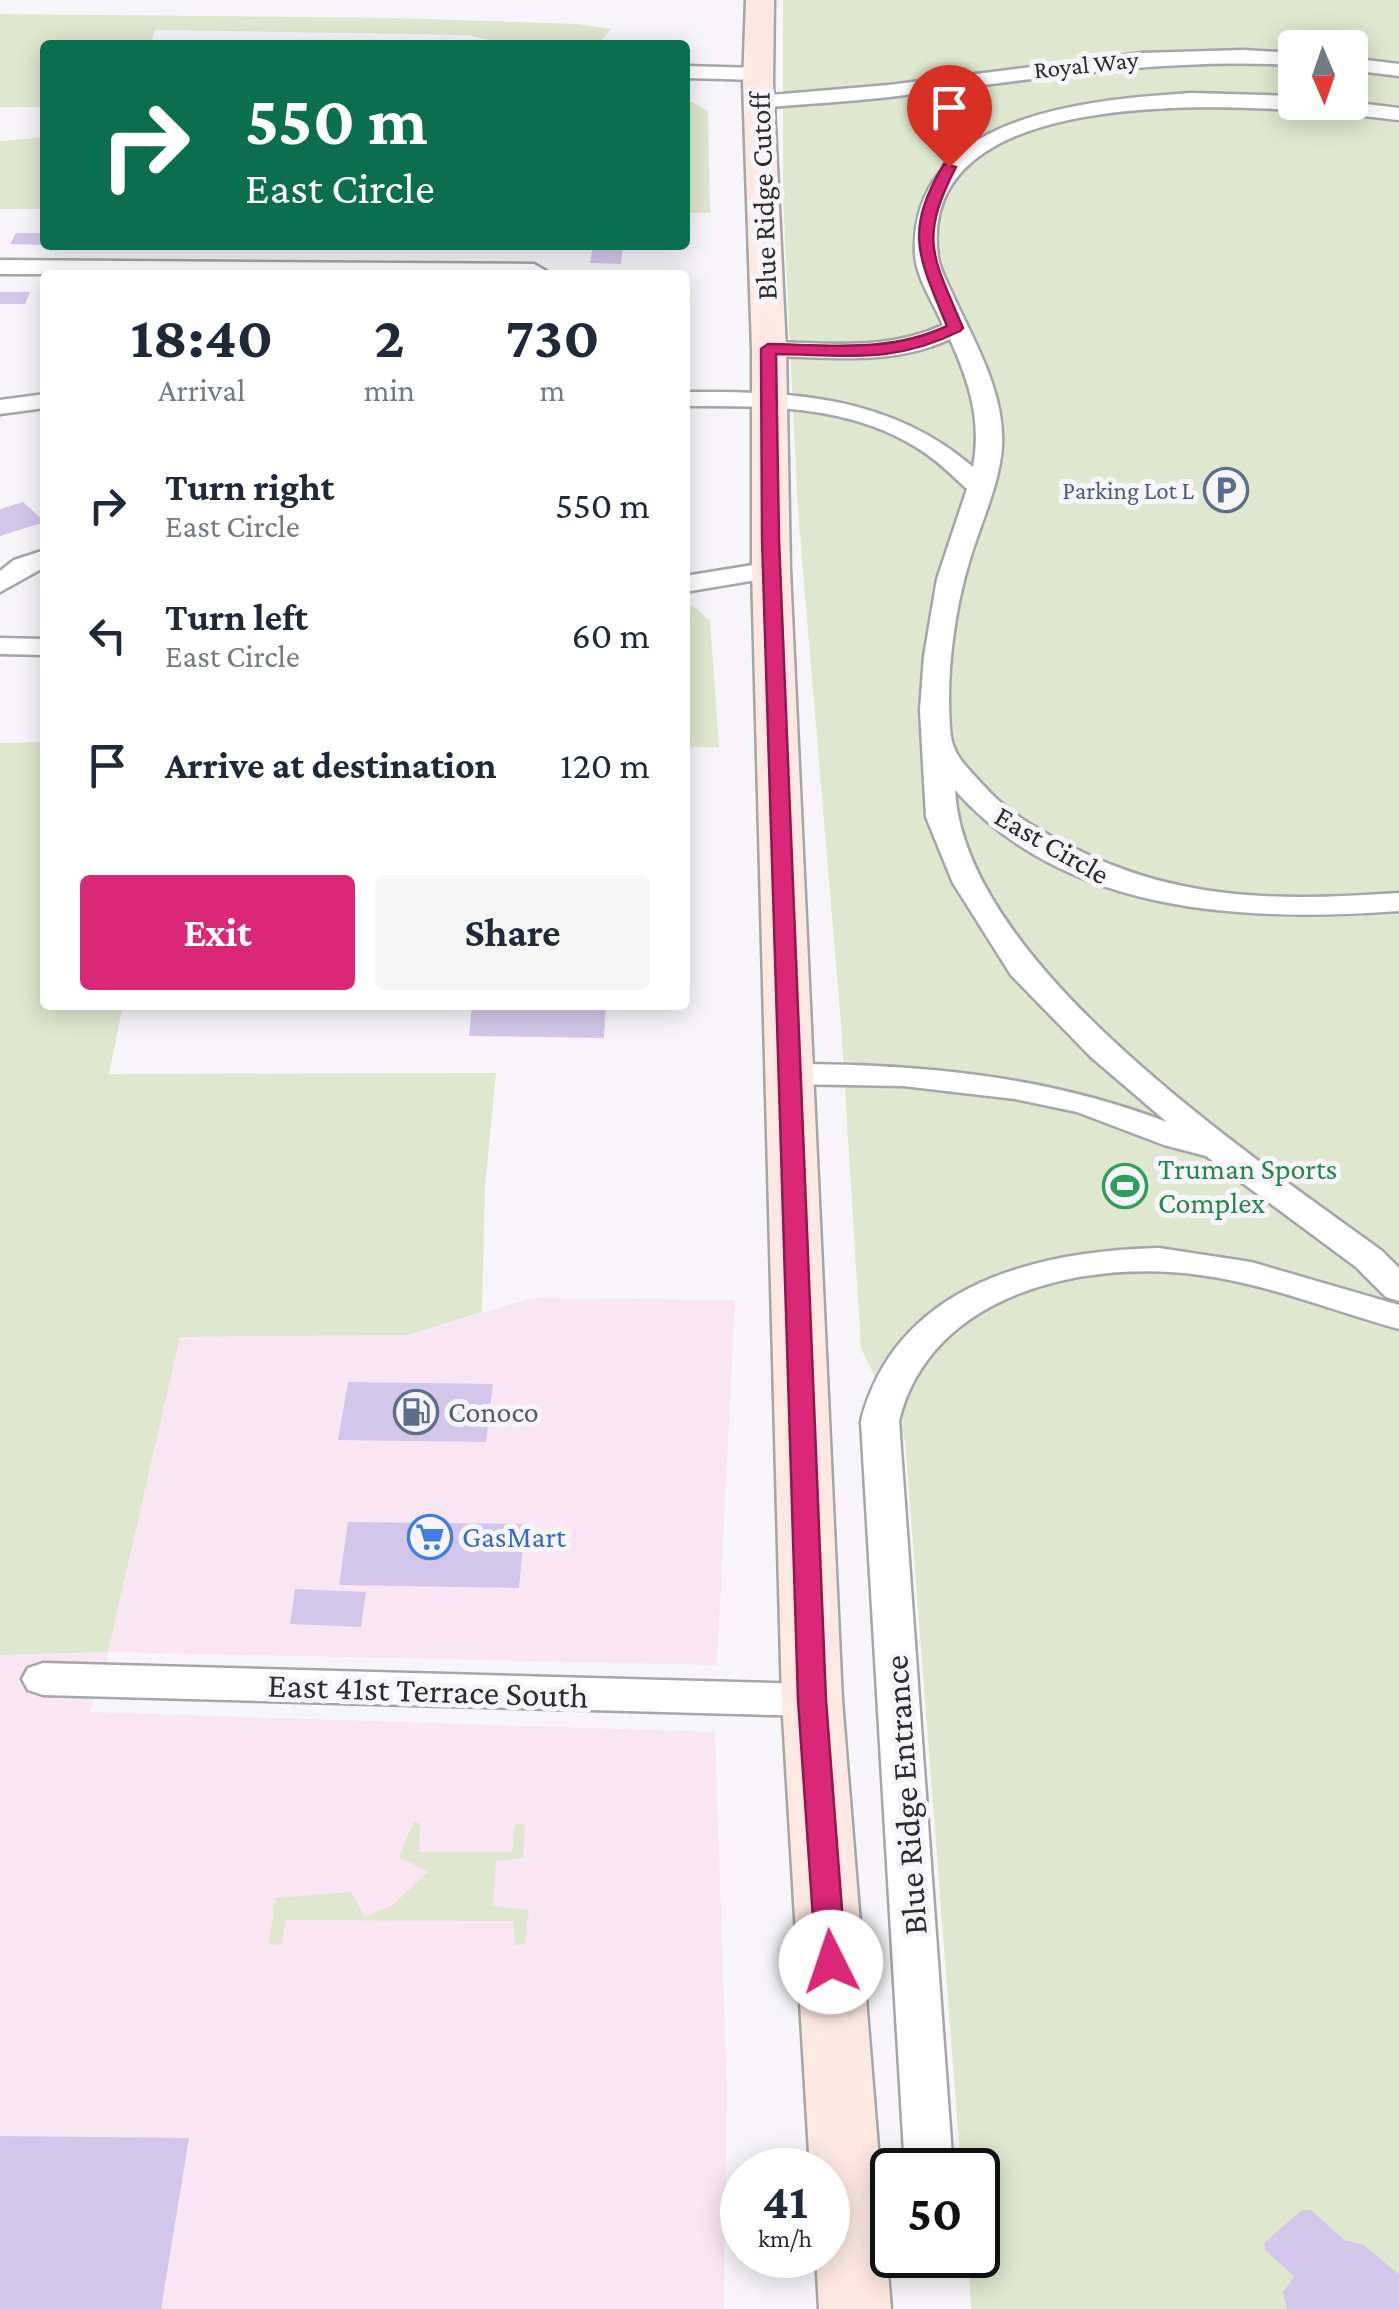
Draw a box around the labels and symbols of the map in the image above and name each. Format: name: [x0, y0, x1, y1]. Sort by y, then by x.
north arrow: [1278, 30, 1368, 120]
street label: Royal Way: [1032, 46, 1140, 84]
pin: [907, 65, 992, 168]
street label: Blue Ridge Cutoff: [742, 89, 784, 301]
parking icon: Parking Lot L: [1203, 467, 1249, 513]
place label: Parking Lot L: [1063, 477, 1195, 505]
street label: East Circle: [989, 799, 1115, 890]
place label: Truman Sports Complex: [1158, 1152, 1337, 1220]
sports icon: Truman Sports Complex: [1102, 1163, 1148, 1209]
fuel station icon: Conoco: [393, 1389, 439, 1435]
place label: Conoco: [448, 1395, 539, 1428]
supermarket icon: GasMart: [407, 1514, 453, 1560]
place label: GasMart: [462, 1520, 567, 1553]
street label: Blue Ridge Entrance: [876, 1654, 935, 1936]
street label: East 41st Terrace South: [267, 1665, 589, 1716]
position arrow: [779, 1910, 883, 2014]
speed limit sign: 50: [870, 2148, 1000, 2278]

